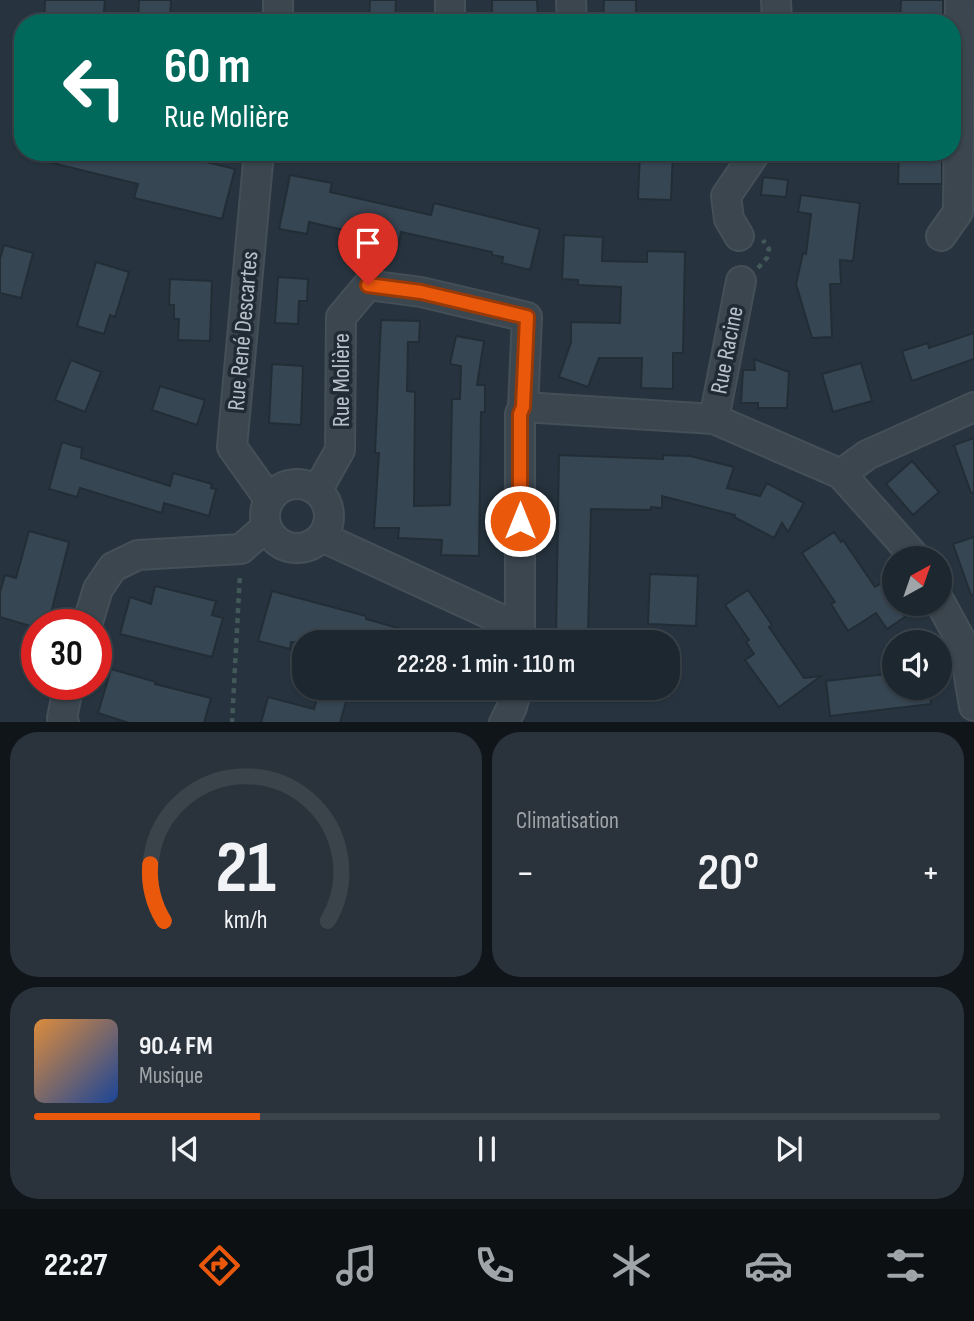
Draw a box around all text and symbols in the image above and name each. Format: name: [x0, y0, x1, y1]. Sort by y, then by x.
text: 60 m: [164, 38, 251, 97]
icon: left: [49, 42, 140, 133]
text: Rue Molière: [164, 98, 289, 137]
pin: [338, 213, 398, 285]
icon: arrive: [349, 224, 387, 262]
street label: Rue René Descartes: [222, 250, 264, 412]
street label: Rue Racine: [704, 304, 750, 396]
street label: Rue Molière: [327, 333, 356, 427]
position arrow: [483, 484, 557, 558]
north arrow: [882, 546, 952, 616]
map controls: [882, 546, 952, 700]
speed limit sign: 30: [21, 609, 112, 700]
button: sound: [882, 630, 952, 700]
text: 22:28 · 1 min · 110 m: [397, 649, 575, 680]
text: Climatisation: [516, 807, 619, 835]
text: 21: [216, 825, 276, 913]
text: 20°: [697, 842, 759, 905]
text: −: [516, 851, 535, 896]
text: +: [921, 851, 940, 896]
text: km/h: [224, 904, 268, 935]
text: 90.4 FM: [139, 1031, 213, 1062]
text: Musique: [139, 1062, 203, 1090]
icon: previous: [166, 1130, 204, 1168]
icon: pause: [468, 1130, 506, 1168]
icon: next: [770, 1130, 808, 1168]
icon: directions: [195, 1241, 244, 1290]
icon: music: [332, 1241, 381, 1290]
icon: phone: [470, 1241, 519, 1290]
icon: climate: [607, 1241, 656, 1290]
icon: car: [744, 1241, 793, 1290]
icon: filters: [881, 1241, 930, 1290]
text: 22:27: [44, 1246, 107, 1285]

